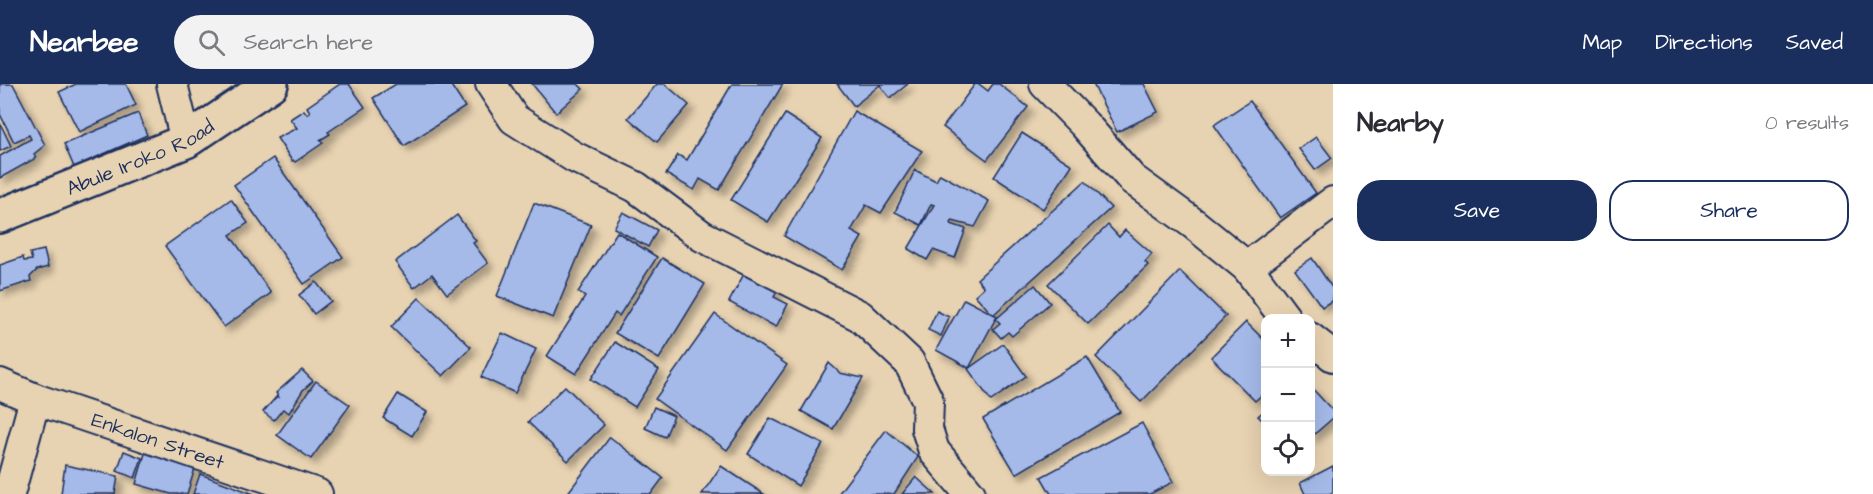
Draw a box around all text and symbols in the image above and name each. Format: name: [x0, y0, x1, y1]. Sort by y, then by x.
search box: [174, 15, 594, 69]
text: Nearbee: [30, 23, 138, 62]
icon: search: [195, 26, 228, 59]
text: Search here: [243, 27, 373, 58]
text: Map: [1582, 28, 1622, 57]
text: Directions: [1655, 28, 1753, 57]
text: Saved: [1786, 28, 1843, 57]
text: Nearby: [1357, 105, 1444, 141]
text: 0 results: [1765, 109, 1849, 137]
street label: Abule Iroko Road: [62, 113, 220, 203]
button: Save: [1357, 180, 1597, 241]
button: Share: [1609, 180, 1849, 241]
map controls: [1261, 314, 1315, 476]
button: +: [1261, 314, 1315, 368]
button: −: [1261, 368, 1315, 422]
street label: Enkalon Street: [88, 406, 228, 477]
button: locate: [1261, 422, 1315, 476]

